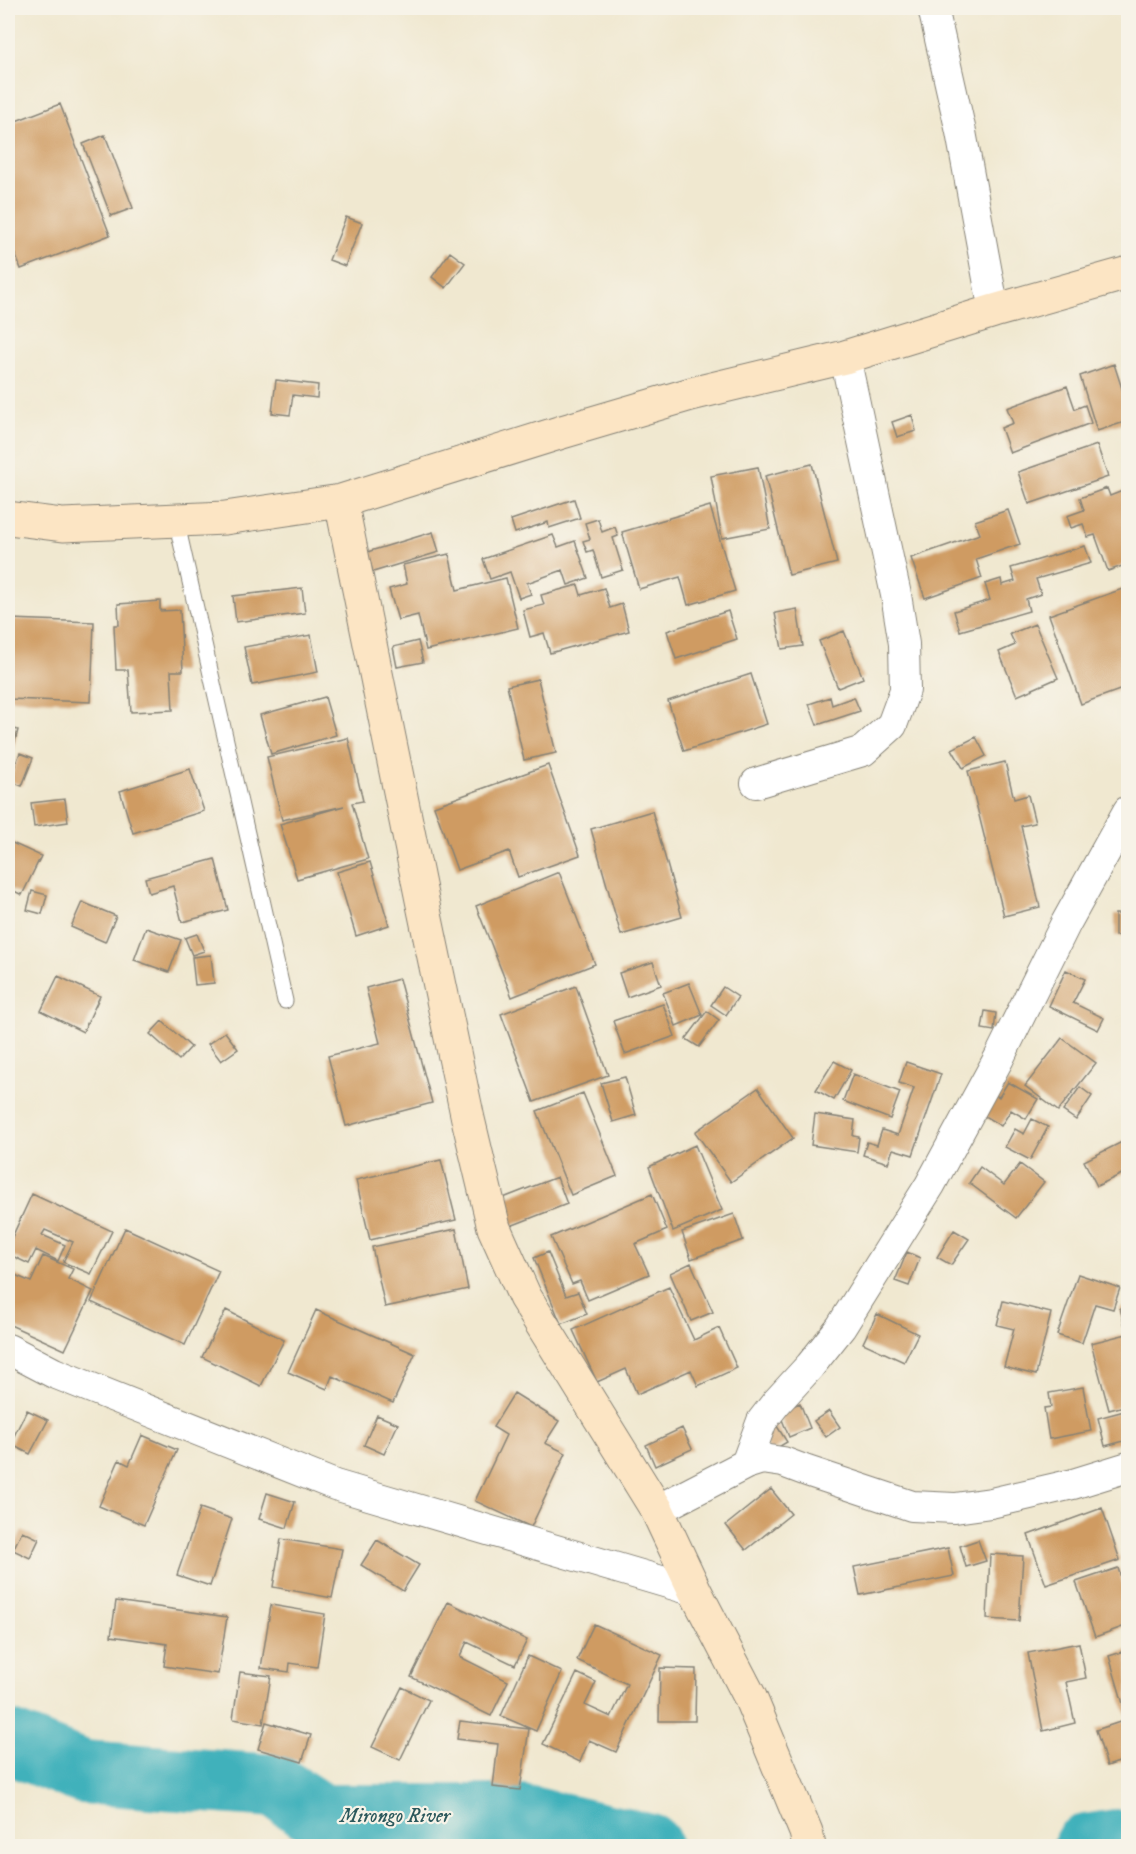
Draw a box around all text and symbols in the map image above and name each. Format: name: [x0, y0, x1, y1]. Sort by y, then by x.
water label: Mirongo River: [338, 1804, 452, 1829]

